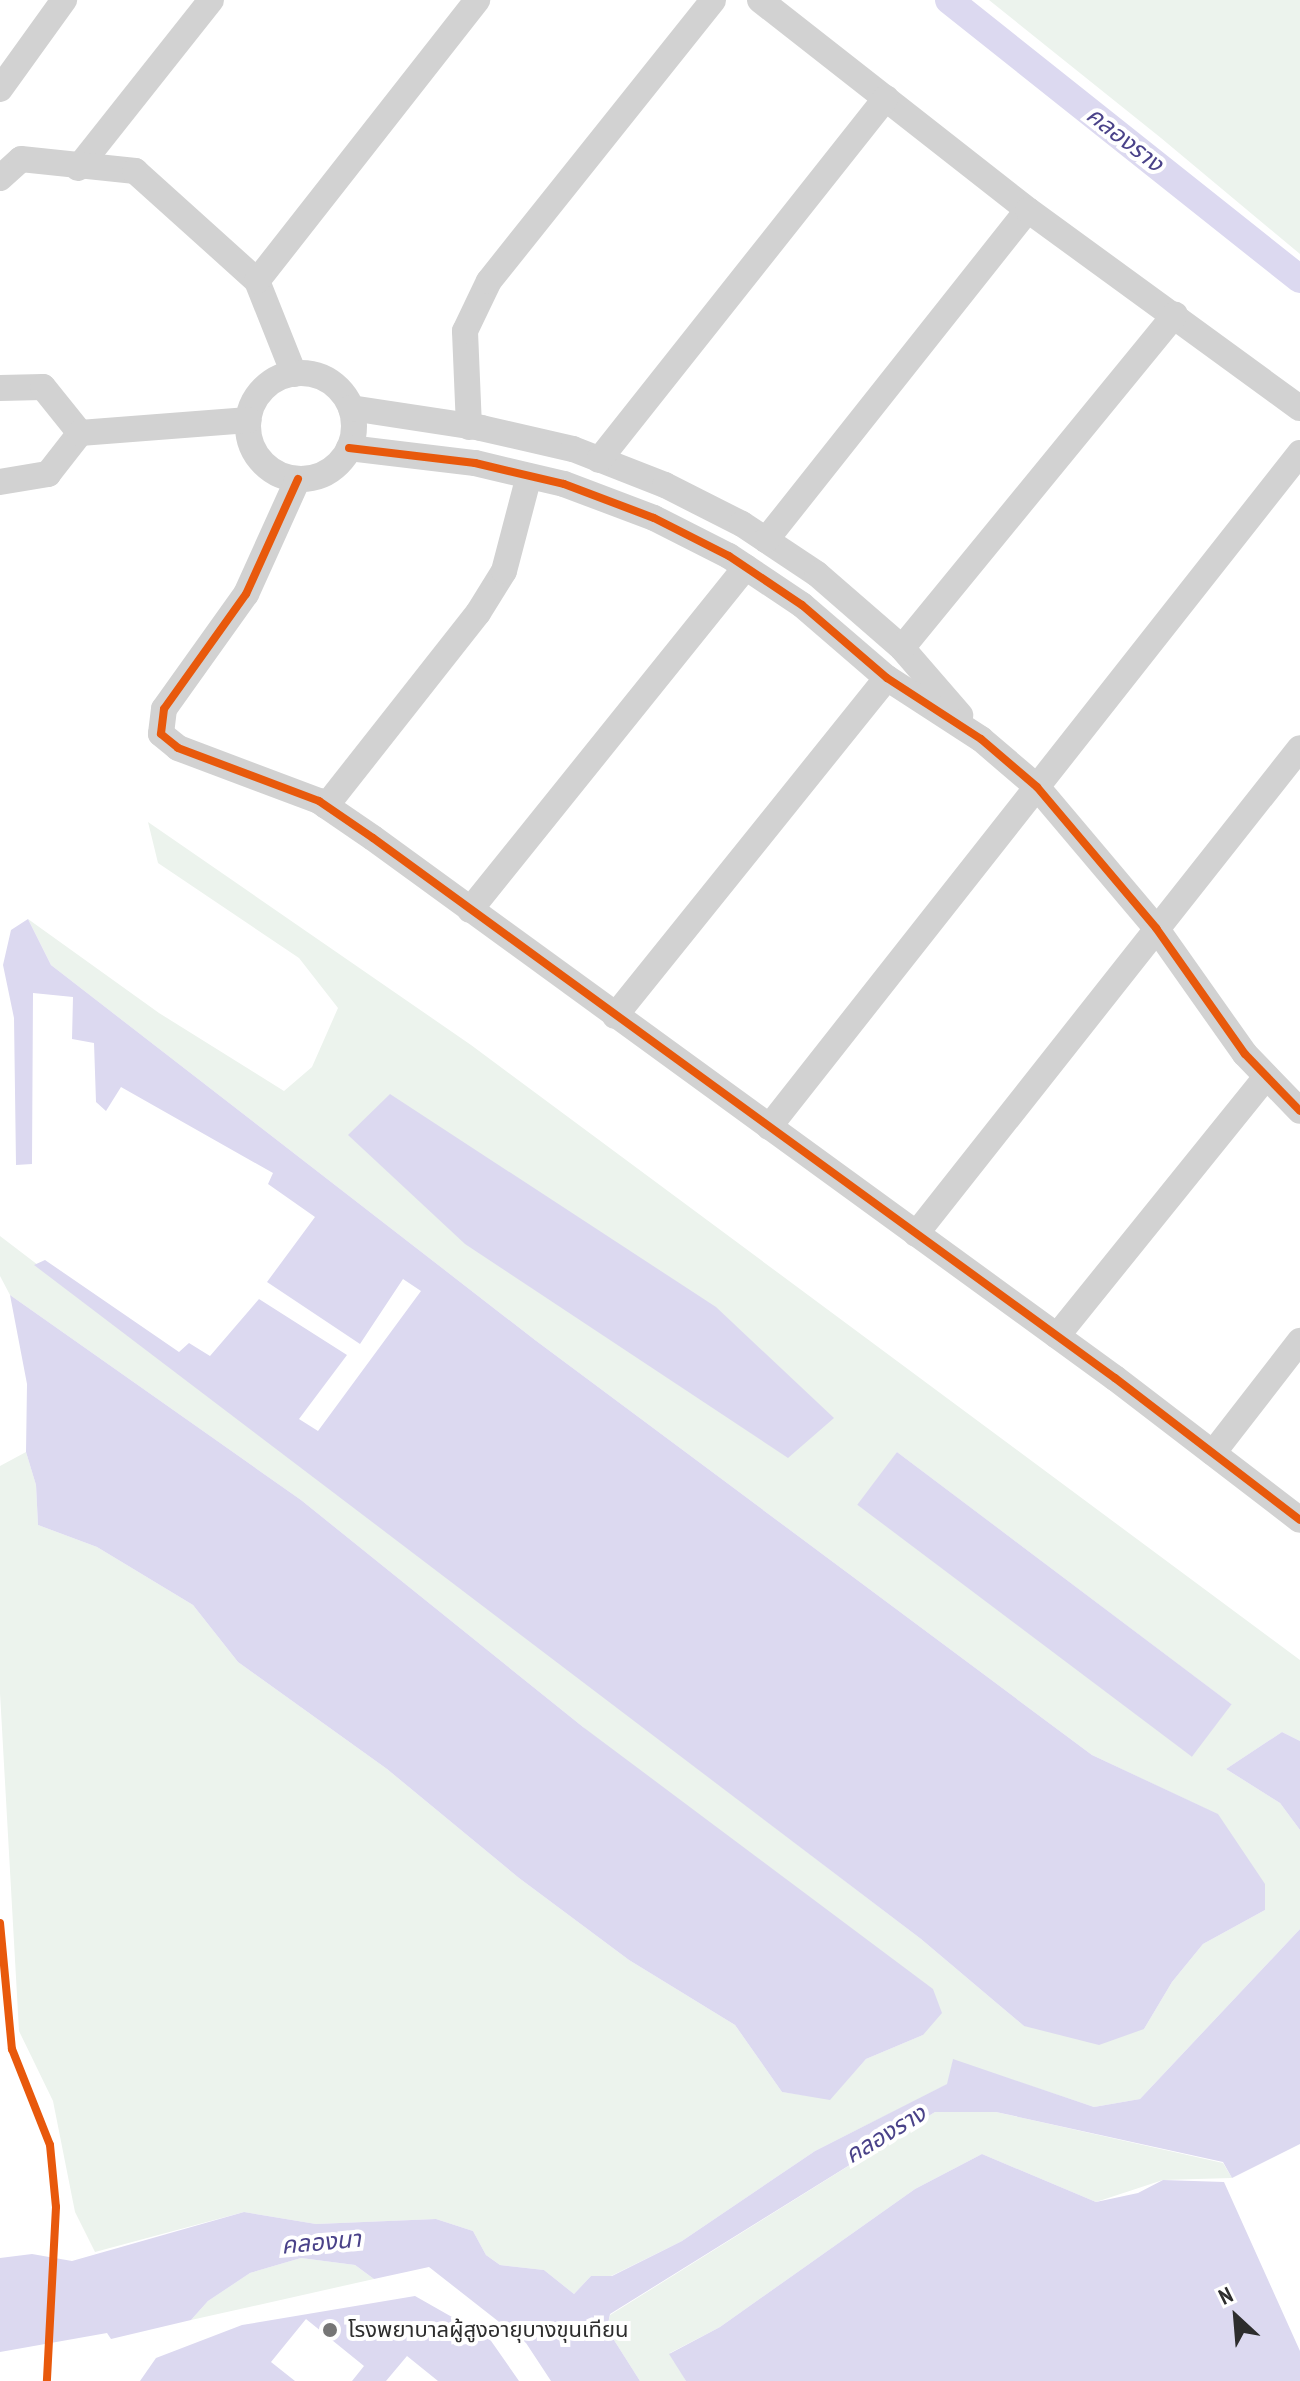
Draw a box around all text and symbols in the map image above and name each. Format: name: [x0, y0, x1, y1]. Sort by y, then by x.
water label: คลองราง: [1081, 100, 1169, 178]
water label: คลองราง: [839, 2099, 931, 2169]
water label: คลองนา: [280, 2224, 362, 2260]
north arrow: [1196, 2277, 1276, 2357]
text: N: [1214, 2280, 1237, 2311]
place label: โรงพยาบาลผู้สูงอายุบางขุนเทียน: [348, 2317, 628, 2343]
marker: โรงพยาบาลผู้สูงอายุบางขุนเทียน: [319, 2319, 341, 2341]

